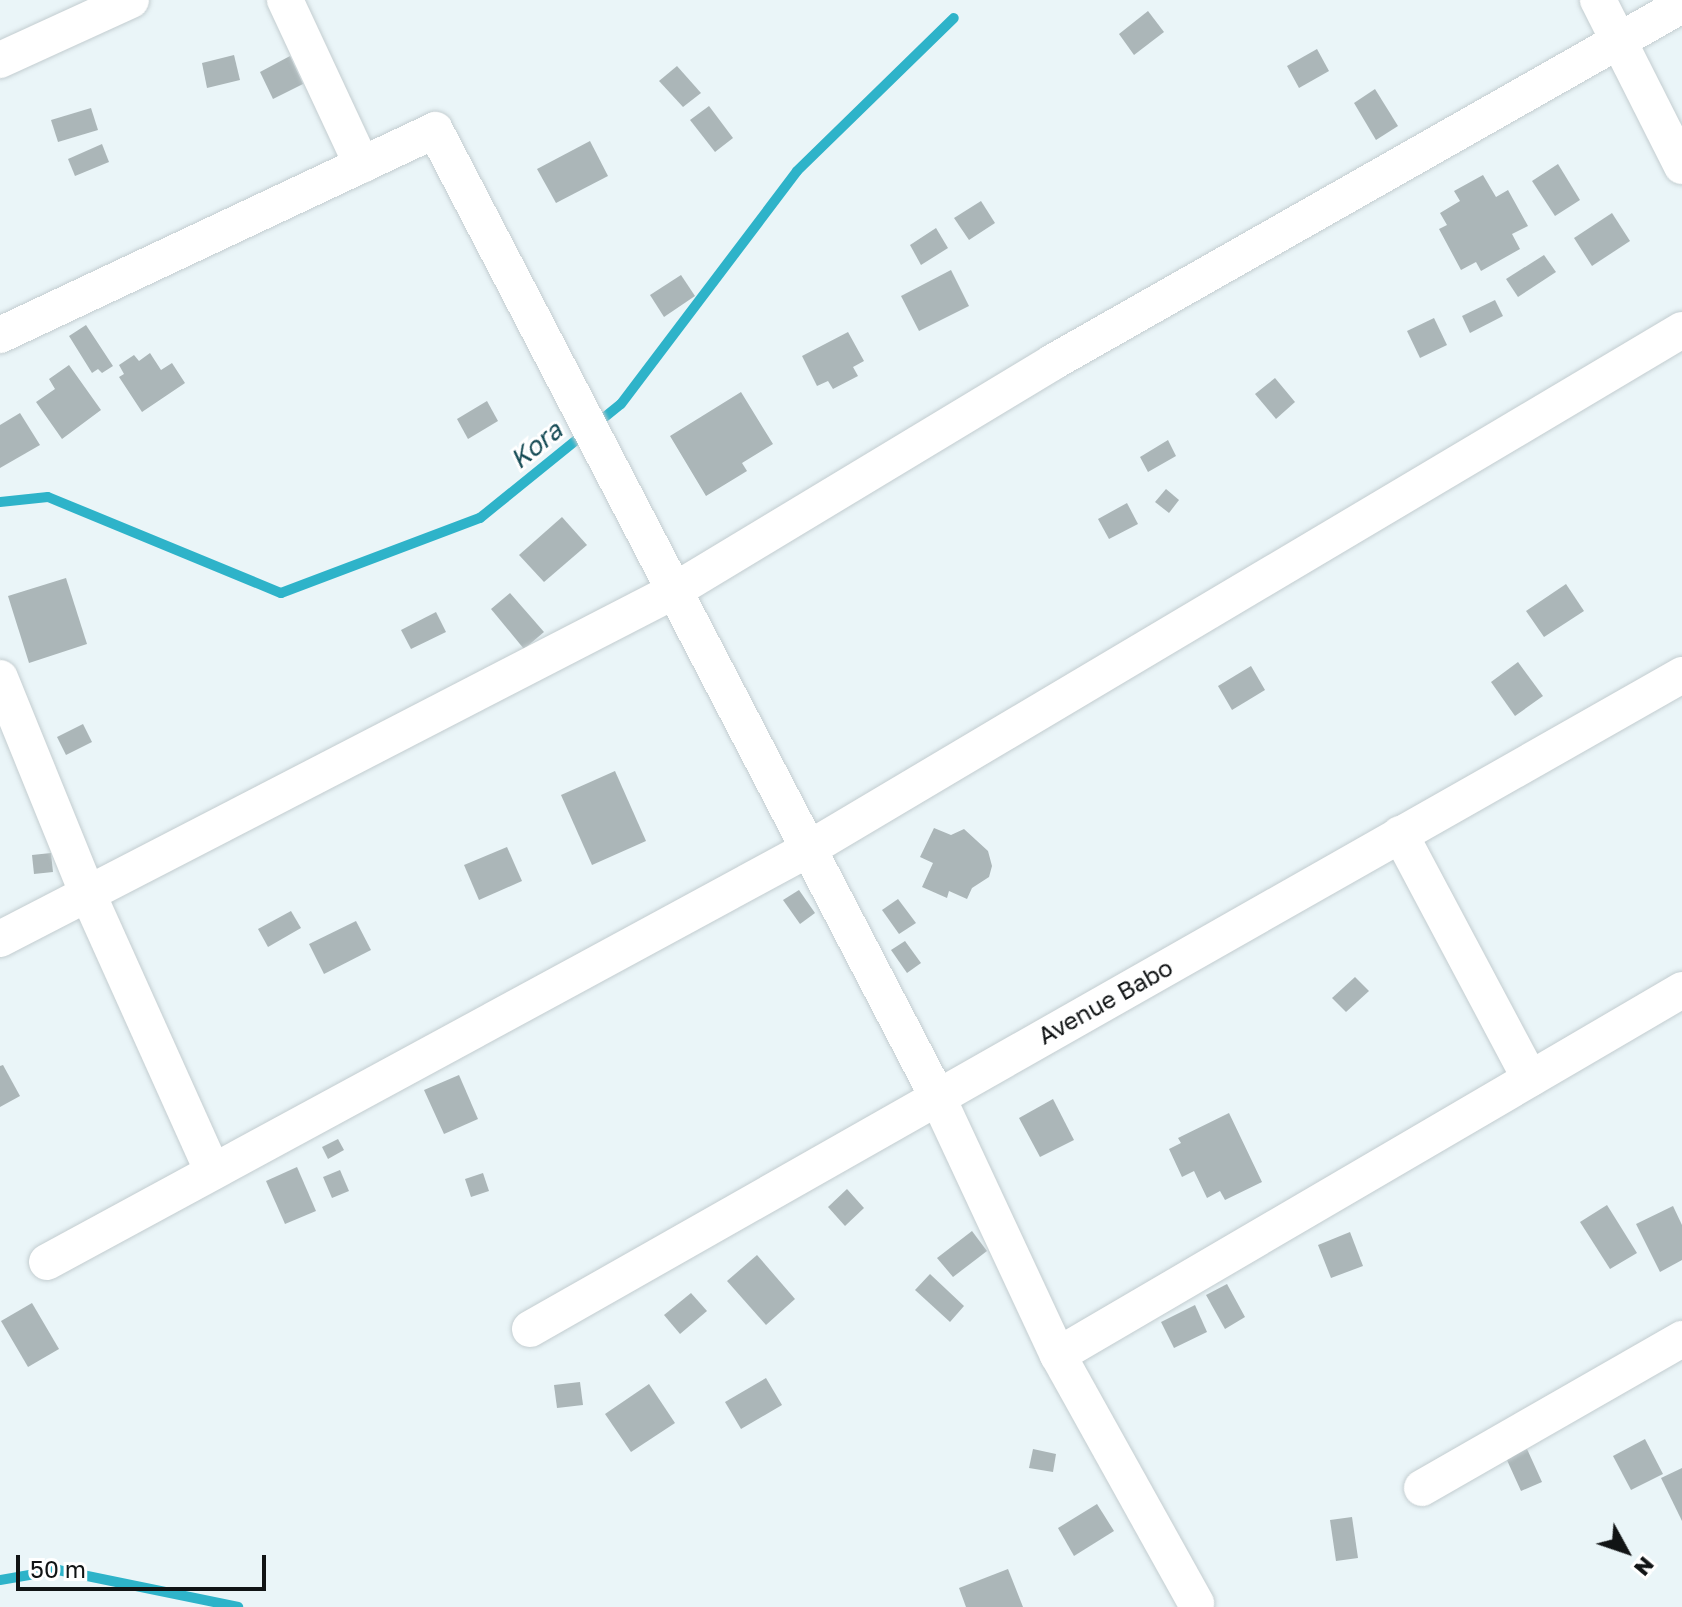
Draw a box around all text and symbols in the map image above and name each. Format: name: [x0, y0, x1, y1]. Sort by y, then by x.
water label: Kora: [504, 415, 568, 475]
street label: Avenue Babo: [1033, 952, 1177, 1050]
north arrow: [1586, 1511, 1666, 1591]
scale bar: [20, 1539, 270, 1589]
text: N: [1629, 1552, 1660, 1582]
text: 50 m: [30, 1554, 86, 1583]

